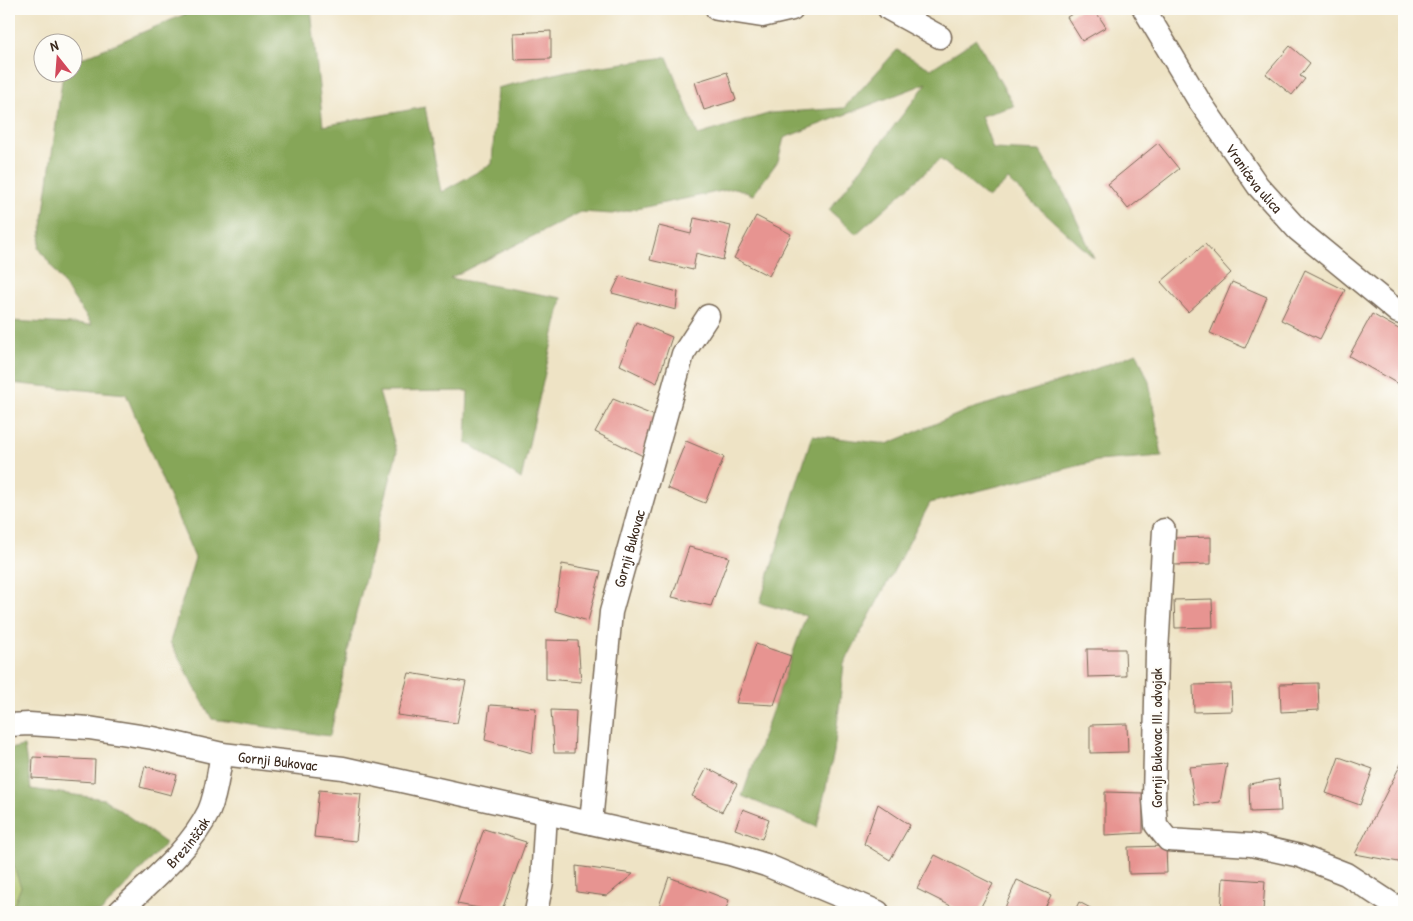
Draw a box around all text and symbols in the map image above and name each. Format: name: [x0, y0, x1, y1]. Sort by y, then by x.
north arrow: [32, 32, 82, 82]
text: N: [48, 35, 61, 55]
street label: Vranićeva ulica: [1221, 139, 1288, 217]
street label: Gornji Bukovac: [608, 507, 650, 590]
street label: Gornji Bukovac III. odvojak: [1146, 668, 1167, 808]
street label: Gornji Bukovac: [237, 745, 319, 776]
street label: Brezinščak: [161, 813, 214, 872]

